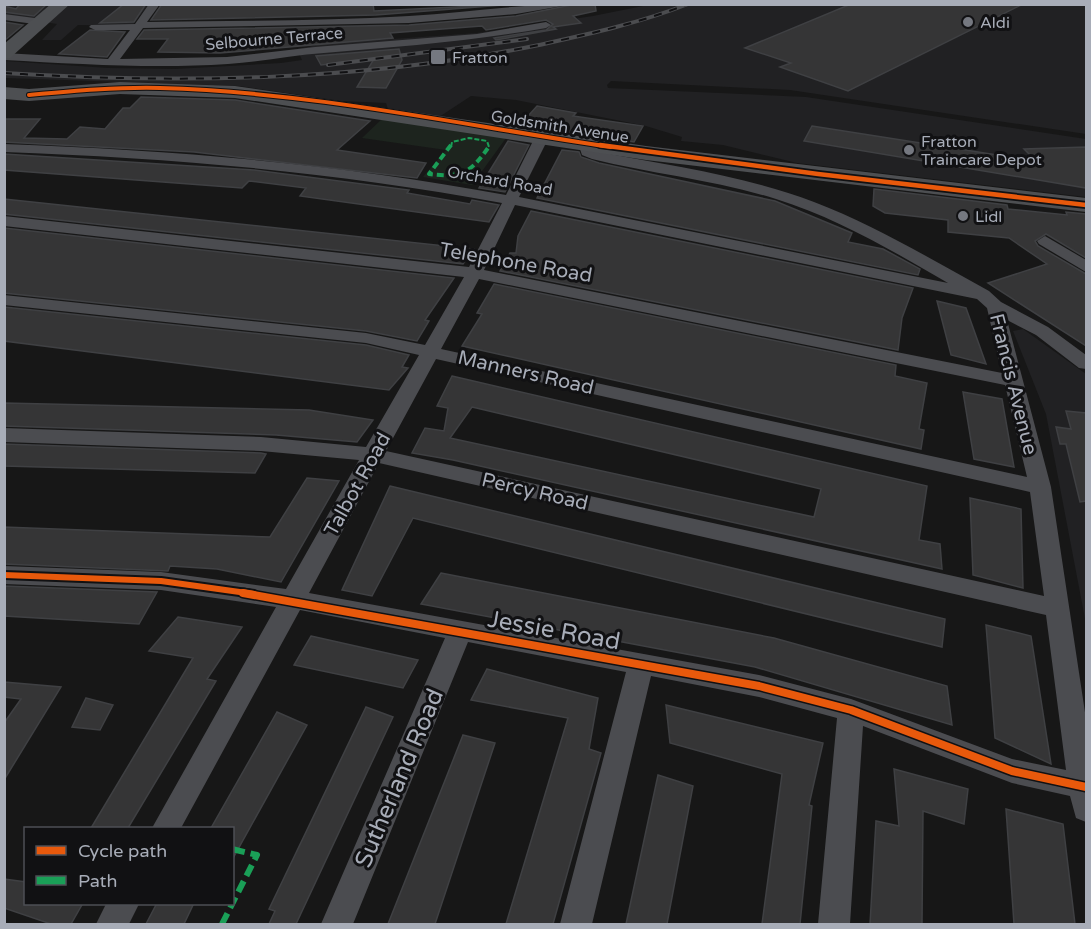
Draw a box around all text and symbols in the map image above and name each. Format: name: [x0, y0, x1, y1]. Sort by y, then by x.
place label: Aldi: [980, 13, 1010, 33]
marker: Aldi: [961, 15, 975, 29]
street label: Selbourne Terrace: [204, 23, 344, 55]
marker: Fratton: [429, 48, 447, 66]
place label: Fratton: [452, 48, 508, 68]
street label: Goldsmith Avenue: [489, 106, 630, 148]
place label: Fratton Traincare Depot: [921, 132, 1042, 170]
marker: Fratton Traincare Depot: [902, 143, 916, 157]
street label: Orchard Road: [446, 162, 554, 200]
place label: Lidl: [975, 207, 1002, 227]
marker: Lidl: [956, 209, 970, 223]
street label: Telephone Road: [438, 238, 594, 288]
street label: Francis Avenue: [984, 311, 1042, 457]
street label: Manners Road: [455, 346, 596, 400]
street label: Talbot Road: [320, 429, 396, 540]
street label: Percy Road: [479, 468, 590, 516]
street label: Jessie Road: [485, 605, 622, 656]
street label: Sutherland Road: [349, 684, 450, 872]
legend: [24, 827, 234, 905]
text: Cycle path: [78, 840, 167, 862]
text: Path: [78, 870, 117, 892]

